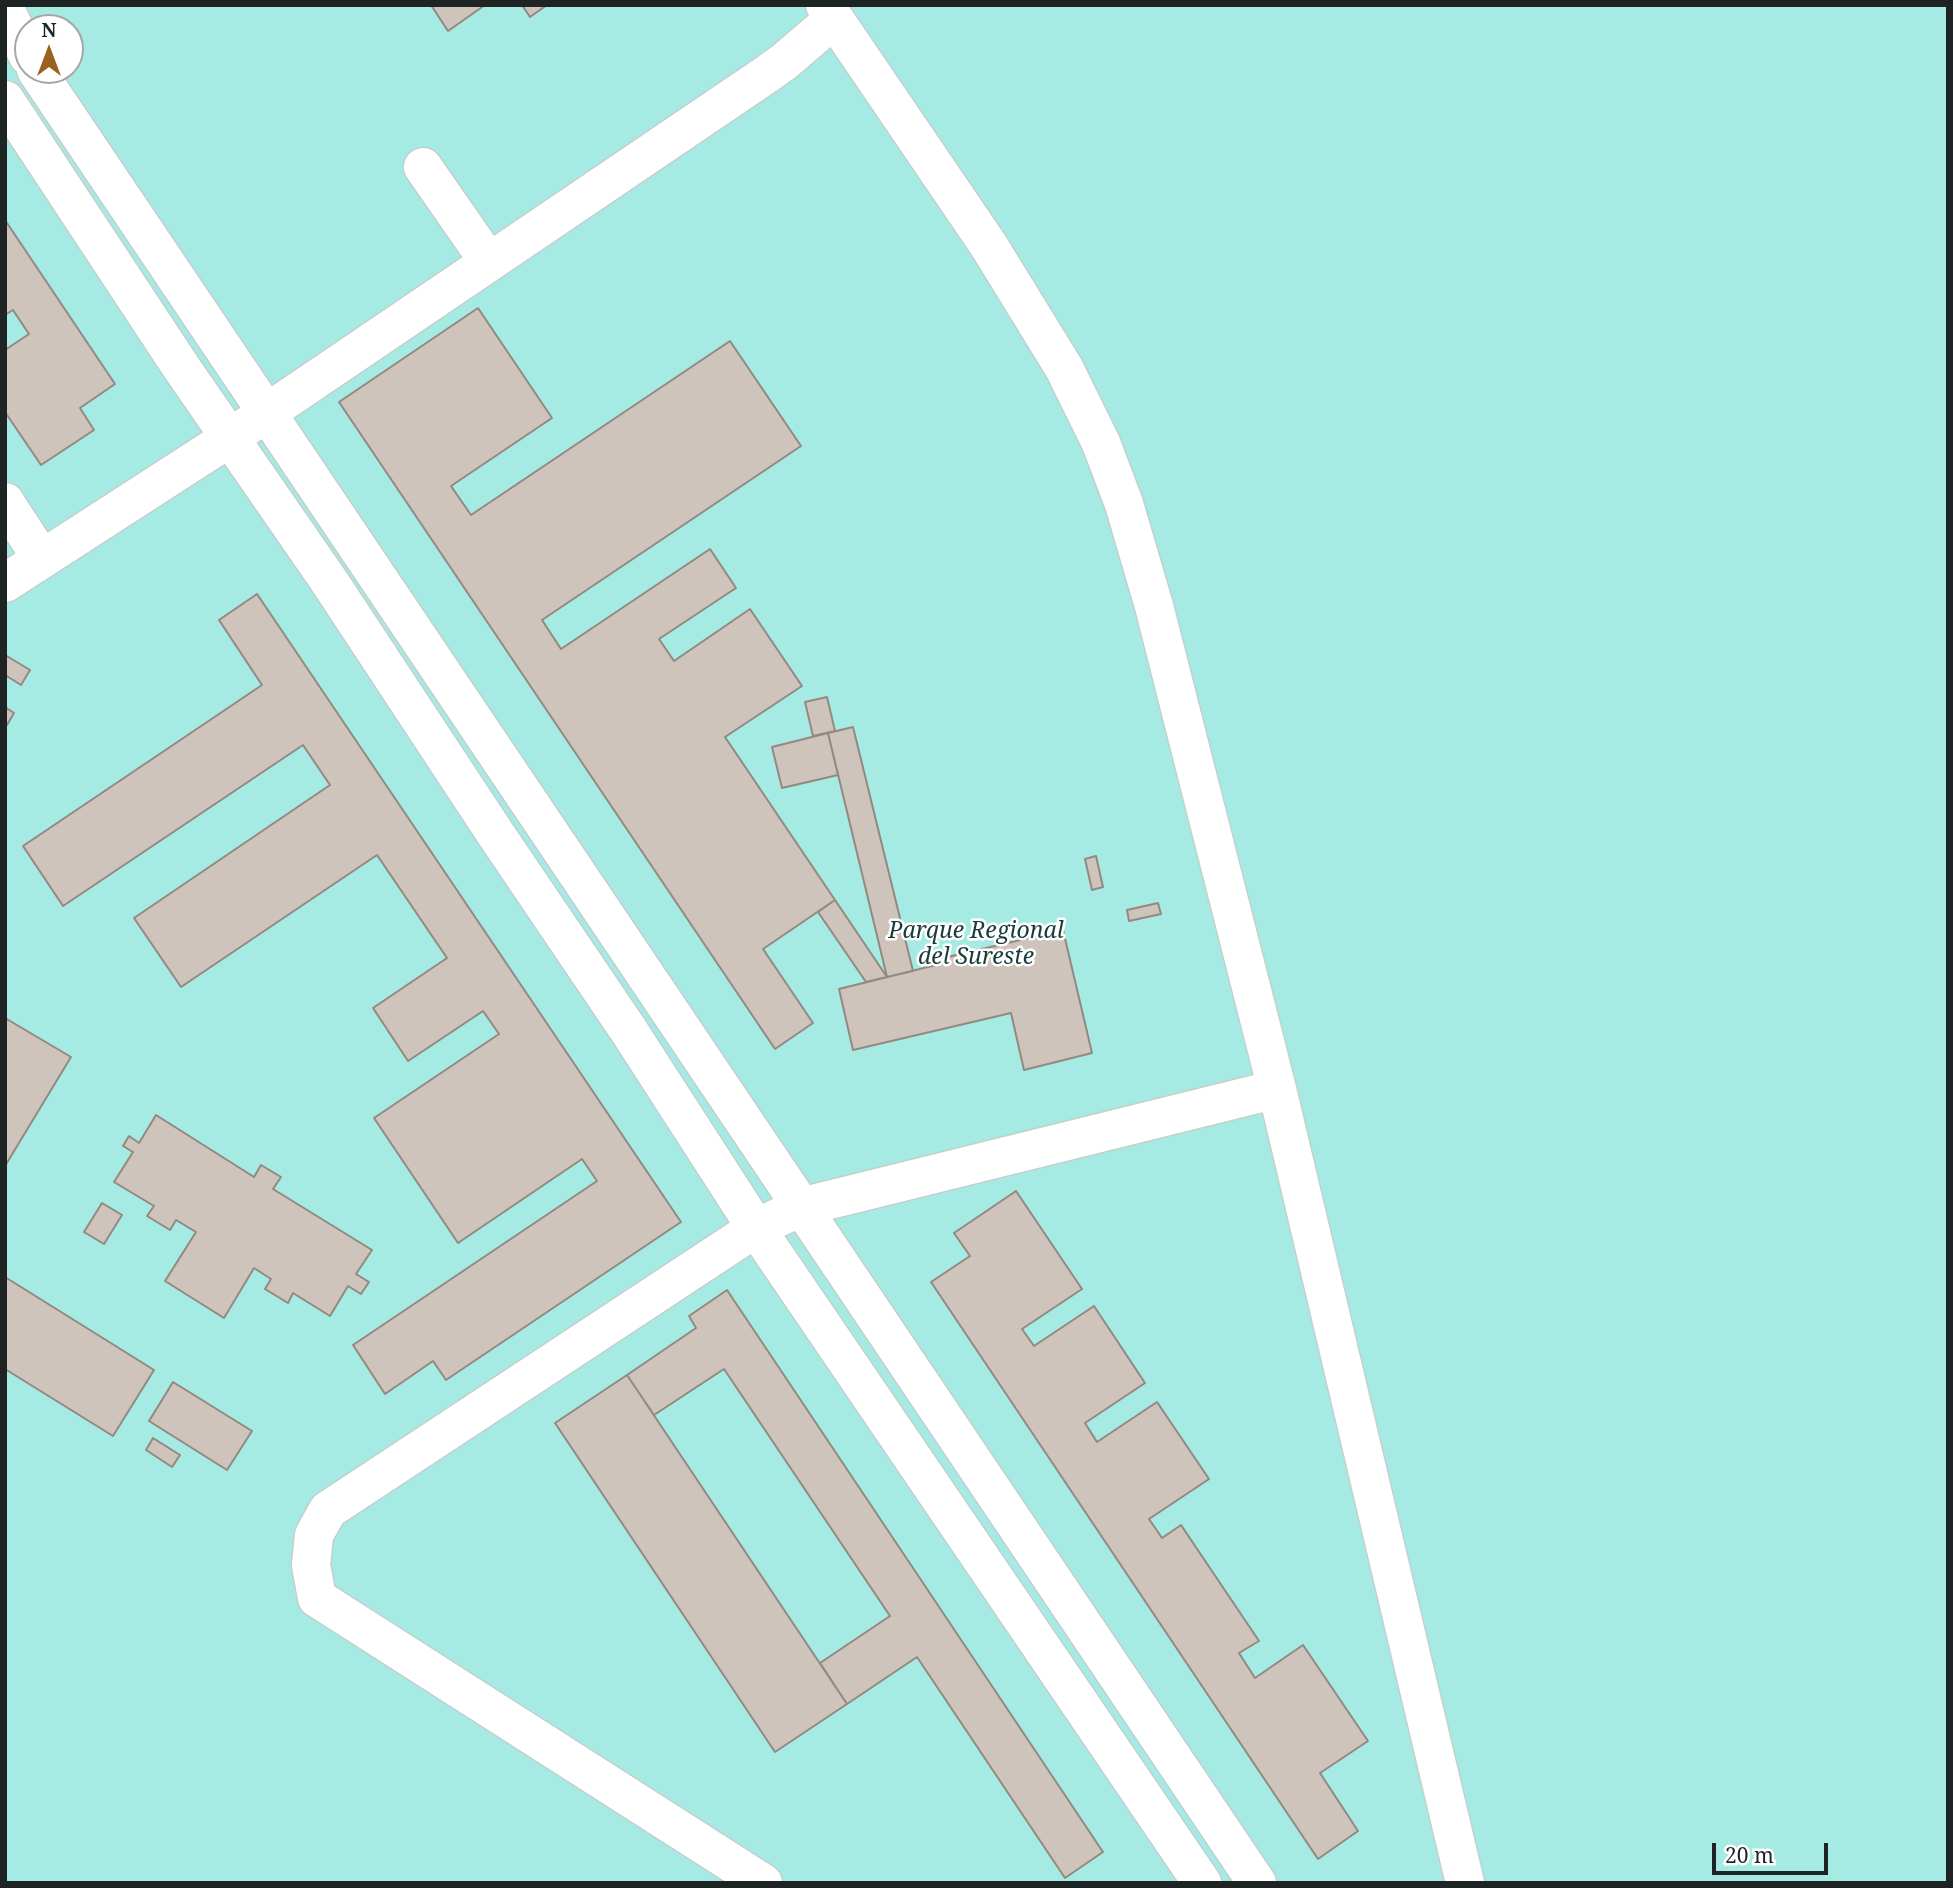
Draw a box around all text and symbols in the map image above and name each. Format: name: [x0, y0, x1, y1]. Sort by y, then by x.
north arrow: [14, 14, 84, 84]
text: N: [42, 17, 56, 43]
park label: Parque Regional del Sureste: [888, 917, 1064, 971]
scale bar: [1715, 1828, 1830, 1872]
text: 20 m: [1725, 1841, 1774, 1869]

